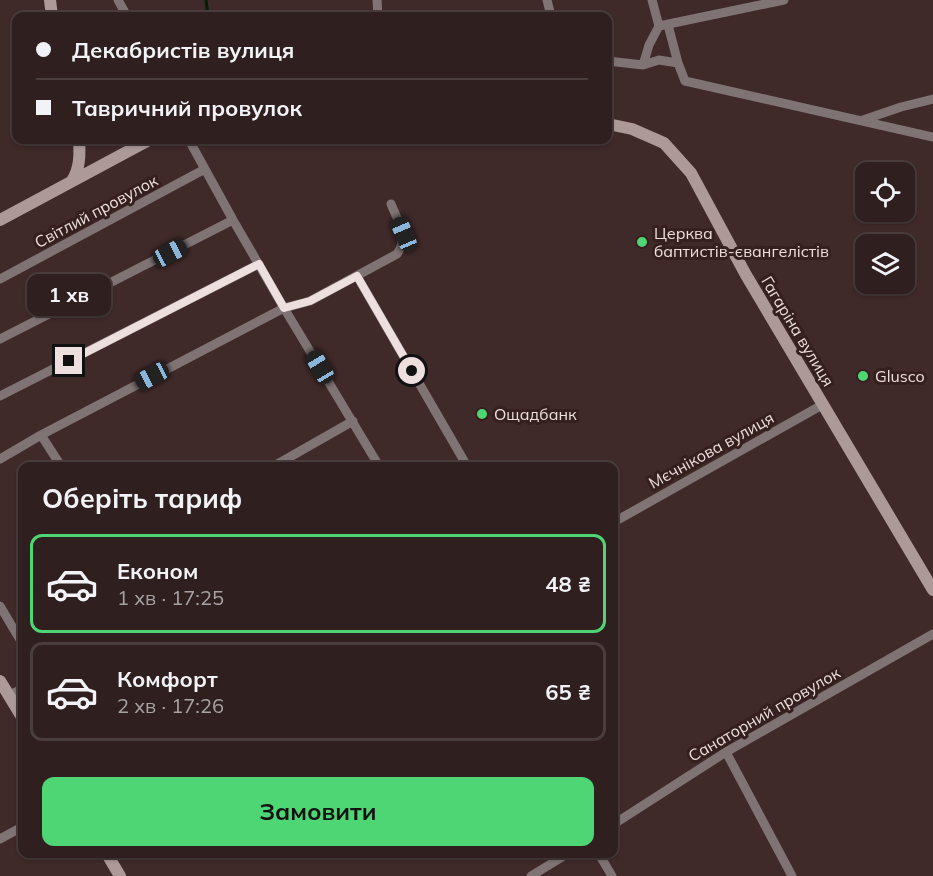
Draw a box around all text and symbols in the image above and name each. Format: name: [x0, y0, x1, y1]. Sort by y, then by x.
text: Декабристів вулиця: [72, 36, 294, 64]
text: Тавричний провулок: [72, 94, 302, 122]
map controls: [855, 162, 915, 294]
button: locate: [855, 162, 915, 222]
street label: Світлий провулок: [31, 170, 161, 252]
car: [389, 214, 419, 254]
place label: Церква баптистів-євангелістів: [654, 223, 829, 261]
button: layers: [855, 234, 915, 294]
marker: Церква баптистів-євангелістів: [635, 235, 649, 249]
car: [150, 237, 190, 269]
street label: Гагаріна вулиця: [757, 272, 839, 390]
callout: 1 хв: [27, 274, 111, 316]
text: 1 хв: [49, 282, 89, 307]
route end: [55, 347, 82, 374]
car: [303, 347, 337, 387]
route start: [398, 357, 425, 384]
car: [132, 360, 172, 392]
place label: Glusco: [875, 366, 925, 386]
marker: Glusco: [856, 369, 870, 383]
place label: Ощадбанк: [494, 404, 577, 424]
marker: Ощадбанк: [475, 407, 489, 421]
street label: Мєчнікова вулиця: [645, 407, 777, 493]
text: Оберіть тариф: [42, 481, 242, 515]
icon: car: [45, 557, 99, 611]
text: Економ: [117, 557, 198, 585]
text: 48 ₴: [545, 570, 591, 598]
text: 1 хв · 17:25: [117, 585, 224, 610]
street label: Санаторний провулок: [685, 662, 844, 766]
icon: car: [45, 665, 99, 719]
text: Комфорт: [117, 665, 218, 693]
text: 65 ₴: [545, 678, 591, 706]
text: 2 хв · 17:26: [117, 693, 224, 718]
button: Замовити: [42, 777, 594, 846]

